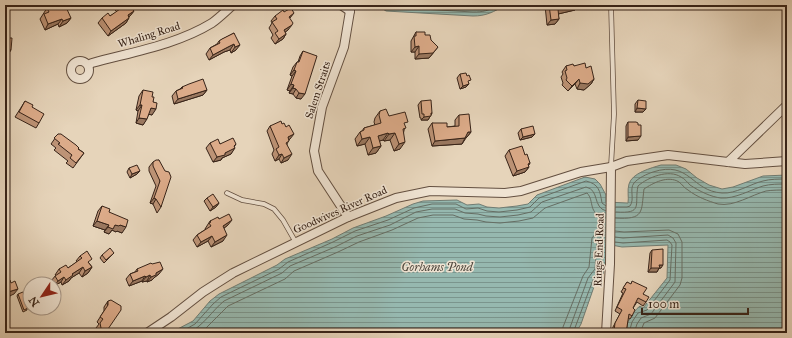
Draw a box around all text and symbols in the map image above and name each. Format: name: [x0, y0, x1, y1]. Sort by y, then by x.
street label: Whaling Road: [116, 19, 182, 51]
street label: Salem Straits: [303, 59, 333, 121]
street label: Goodwives River Road: [291, 183, 389, 237]
street label: Rings End Road: [591, 213, 607, 287]
water label: Gorhams Pond: [401, 260, 473, 274]
north arrow: [22, 276, 62, 316]
scale bar: [642, 290, 748, 316]
text: N: [26, 293, 42, 309]
text: 100 m: [648, 297, 679, 311]

